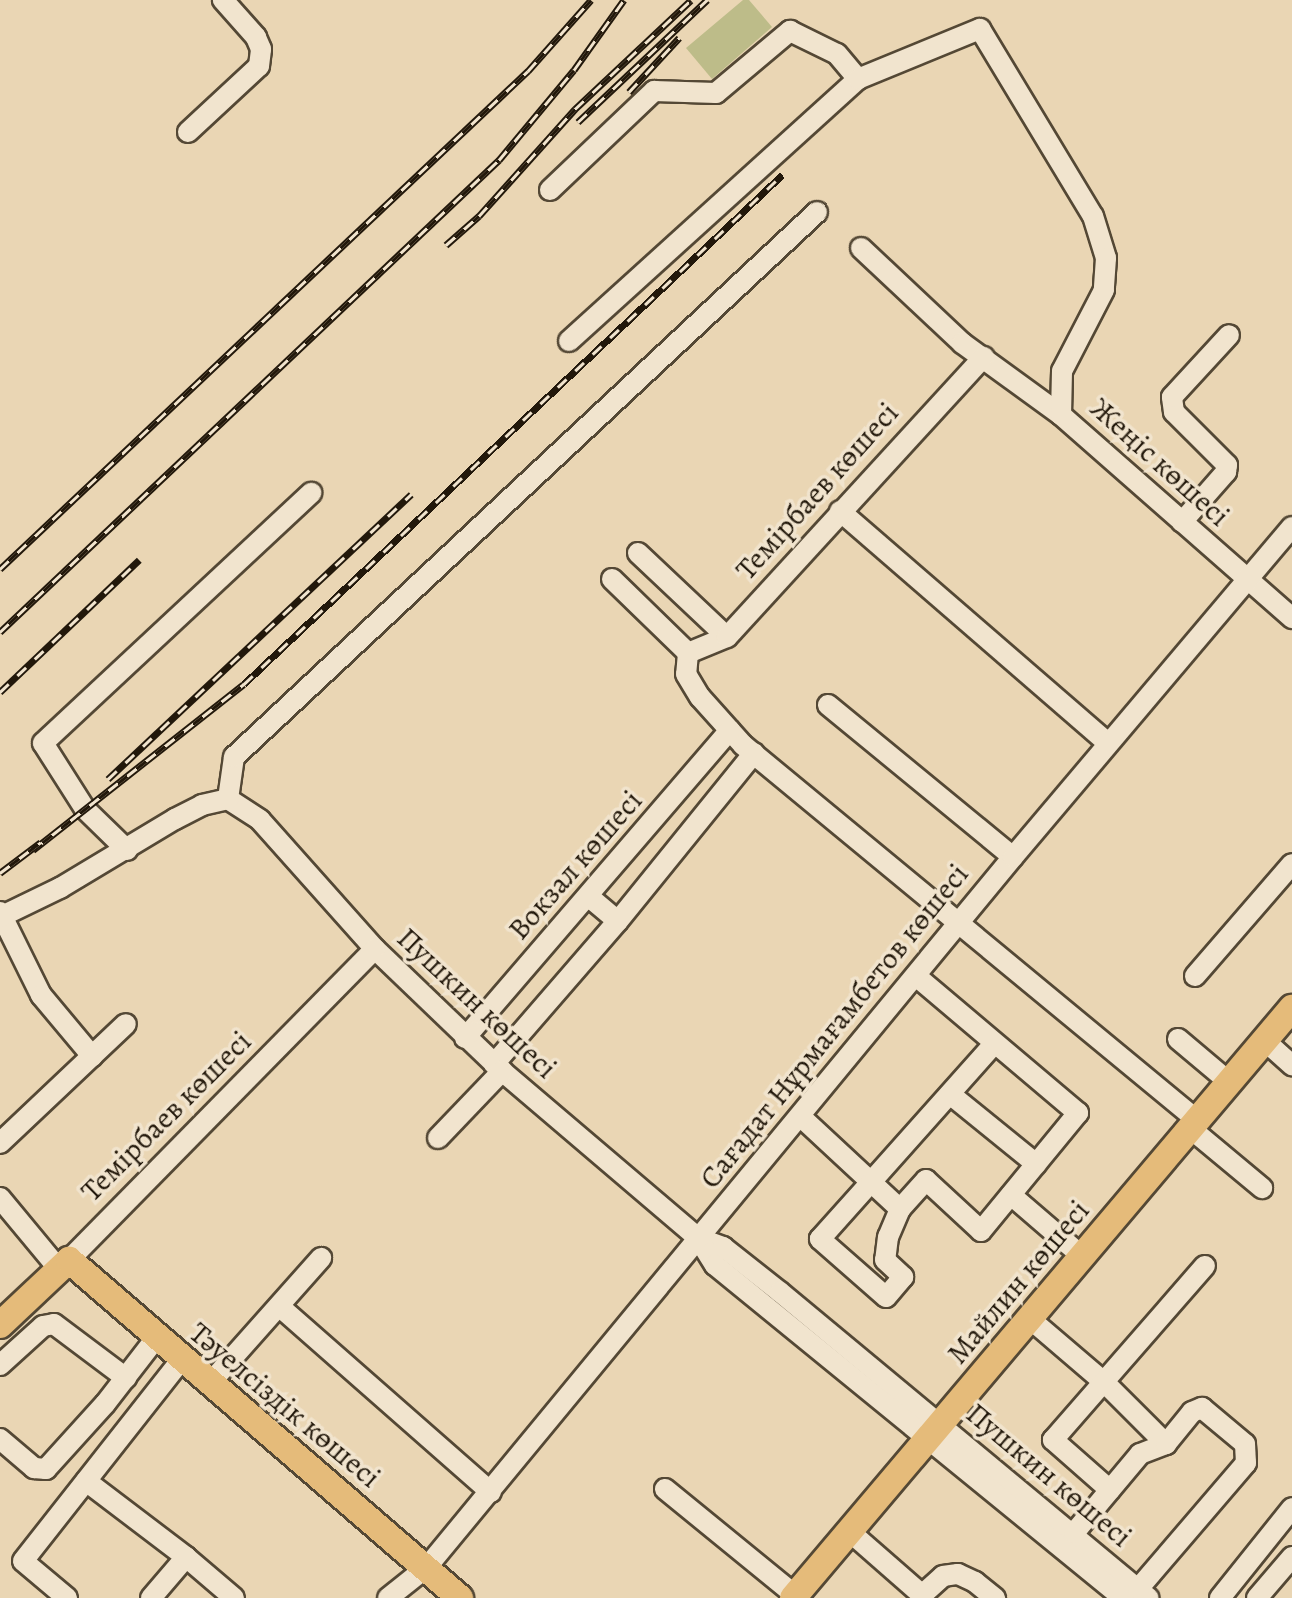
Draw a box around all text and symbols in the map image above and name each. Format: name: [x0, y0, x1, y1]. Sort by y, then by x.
street label: Жеңіс көшесі: [1083, 390, 1237, 534]
street label: Темірбаев көшесі: [728, 395, 906, 587]
street label: Вокзал көшесі: [500, 783, 650, 947]
street label: Сағадат Нұрмағамбетов көшесі: [692, 857, 976, 1195]
street label: Пушкин көшесі: [390, 920, 564, 1086]
street label: Темірбаев көшесі: [73, 1023, 259, 1209]
street label: Майлин көшесі: [939, 1193, 1097, 1371]
street label: Тәуелсіздік көшесі: [182, 1315, 388, 1495]
street label: Пушкин көшесі: [959, 1395, 1139, 1555]

